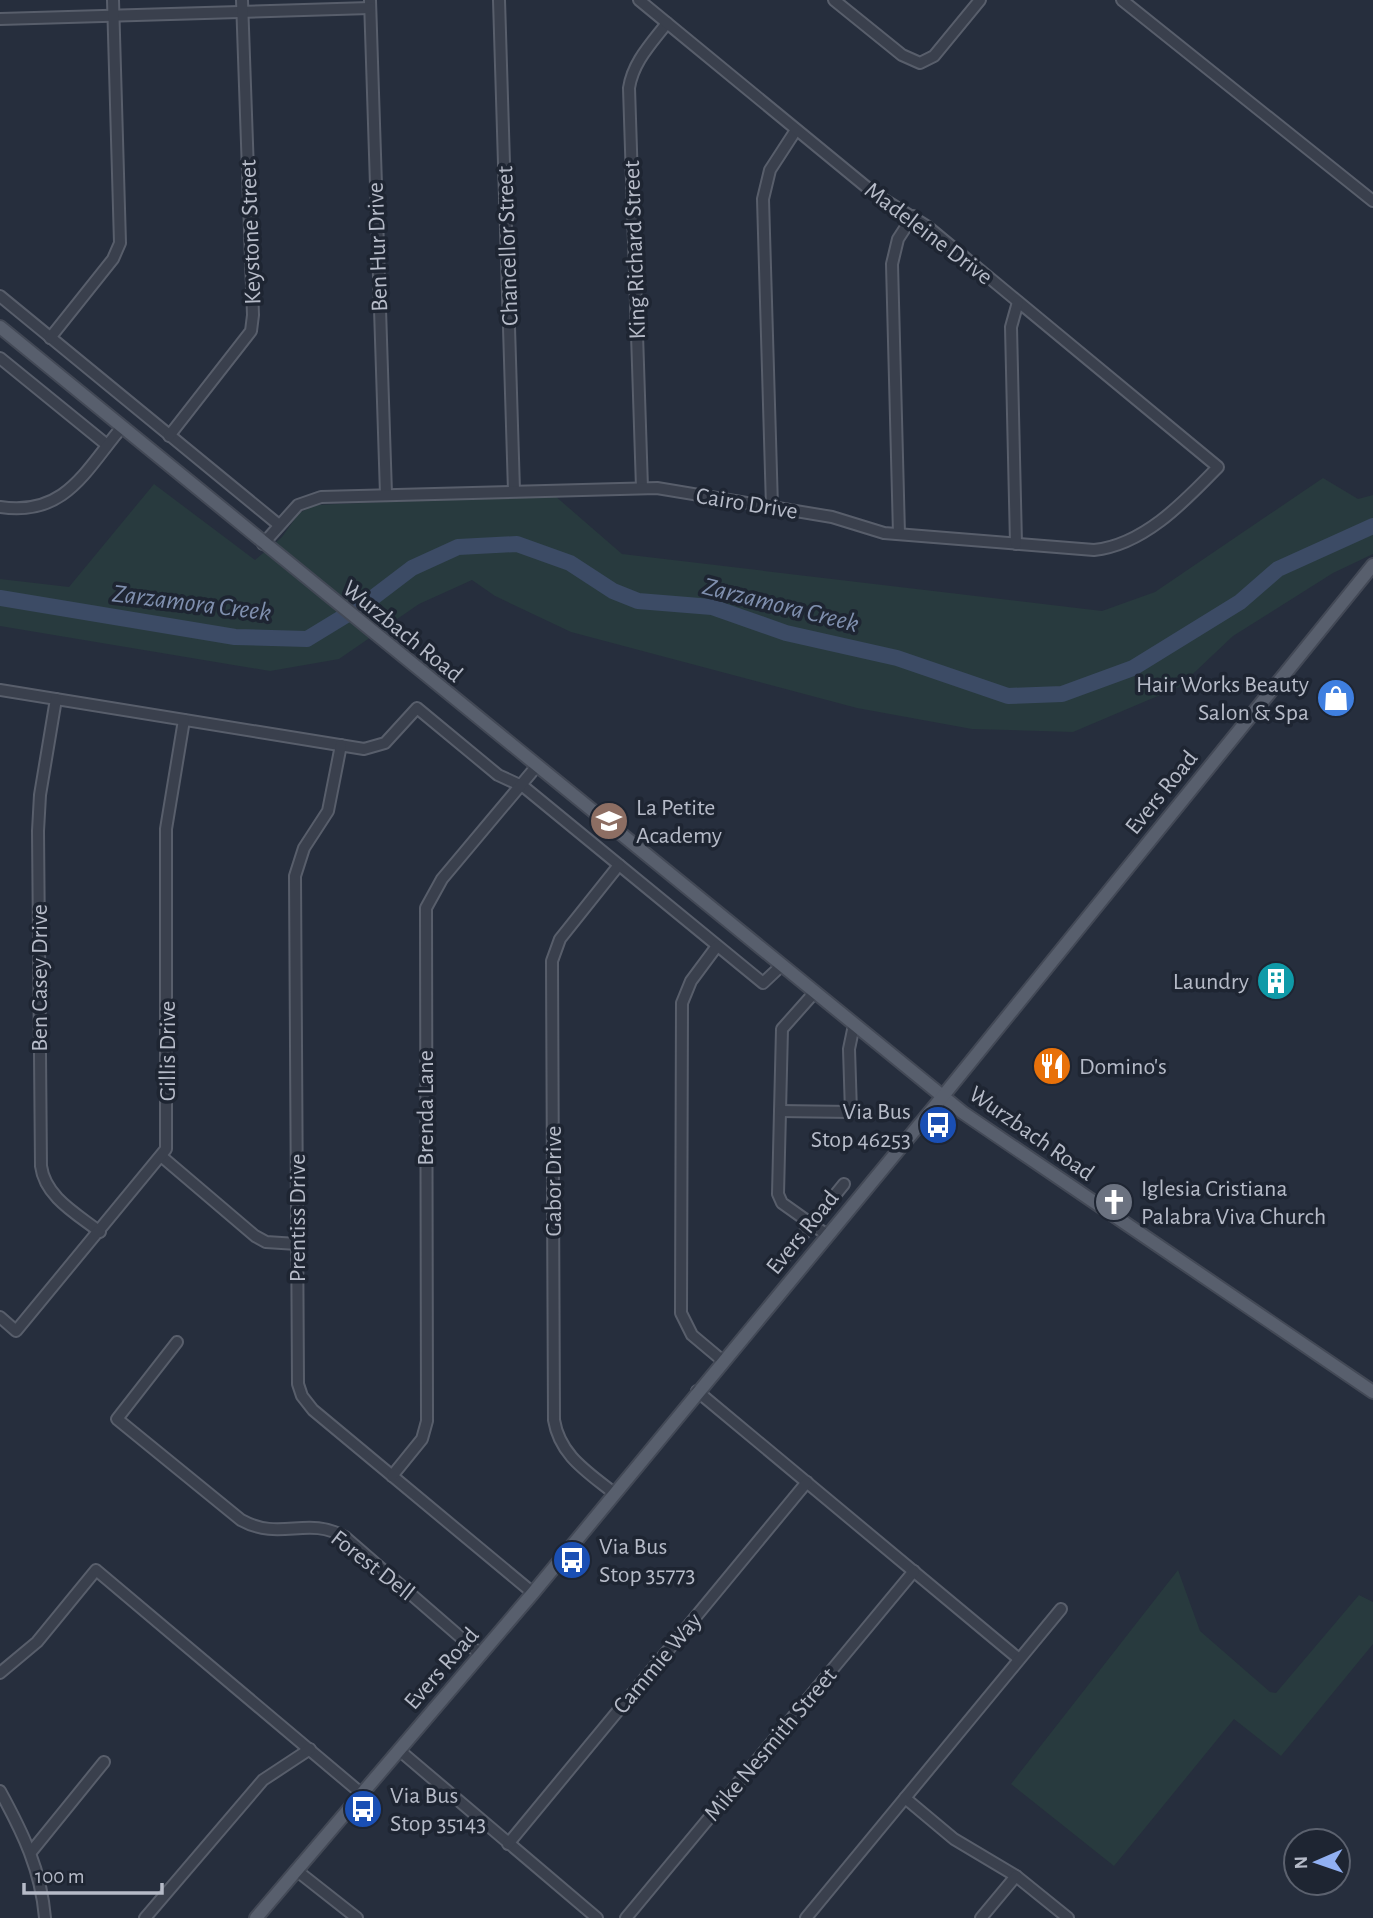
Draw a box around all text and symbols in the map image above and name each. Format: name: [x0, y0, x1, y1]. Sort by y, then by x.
street label: Keystone Street: [236, 158, 266, 305]
street label: King Richard Street: [620, 160, 650, 340]
street label: Chancellor Street: [493, 165, 523, 326]
street label: Madeleine Drive: [860, 178, 997, 290]
street label: Ben Hur Drive: [364, 182, 392, 312]
street label: Cairo Drive: [694, 484, 799, 524]
water label: Zarzamora Creek: [700, 573, 861, 637]
street label: Wurzbach Road: [338, 576, 467, 687]
water label: Zarzamora Creek: [111, 580, 273, 626]
place label: Hair Works Beauty Salon & Spa: [1136, 673, 1309, 725]
shop icon: Hair Works Beauty Salon & Spa: [1315, 677, 1357, 719]
street label: Evers Road: [1121, 746, 1203, 839]
place label: La Petite Academy: [636, 796, 722, 848]
school or university icon: La Petite Academy: [588, 800, 630, 842]
street label: Ben Casey Drive: [28, 904, 52, 1052]
building icon: Laundry: [1255, 960, 1297, 1002]
place label: Laundry: [1173, 970, 1249, 994]
street label: Gillis Drive: [156, 1001, 180, 1101]
restaurant icon: Domino's: [1031, 1045, 1073, 1087]
street label: Brenda Lane: [414, 1050, 438, 1166]
place label: Domino's: [1079, 1055, 1167, 1079]
street label: Wurzbach Road: [964, 1082, 1098, 1186]
place label: Via Bus Stop 46253: [811, 1100, 911, 1152]
bus stop icon: Via Bus Stop 46253: [917, 1104, 959, 1146]
street label: Gabor Drive: [542, 1126, 566, 1236]
street label: Prentiss Drive: [286, 1154, 310, 1282]
place label: Iglesia Cristiana Palabra Viva Church: [1141, 1177, 1326, 1229]
church icon: Iglesia Cristiana Palabra Viva Church: [1093, 1181, 1135, 1223]
street label: Evers Road: [762, 1186, 844, 1279]
street label: Forest Dell: [326, 1526, 419, 1606]
place label: Via Bus Stop 35773: [599, 1535, 695, 1587]
bus stop icon: Via Bus Stop 35773: [551, 1539, 593, 1581]
street label: Cammie Way: [609, 1609, 707, 1719]
street label: Evers Road: [400, 1623, 484, 1714]
street label: Mike Nesmith Street: [700, 1663, 842, 1826]
place label: Via Bus Stop 35143: [390, 1784, 486, 1836]
bus stop icon: Via Bus Stop 35143: [342, 1788, 384, 1830]
north arrow: [1282, 1827, 1352, 1897]
scale bar: [24, 1852, 163, 1896]
text: N: [1292, 1856, 1311, 1869]
text: 100 m: [35, 1866, 85, 1887]

